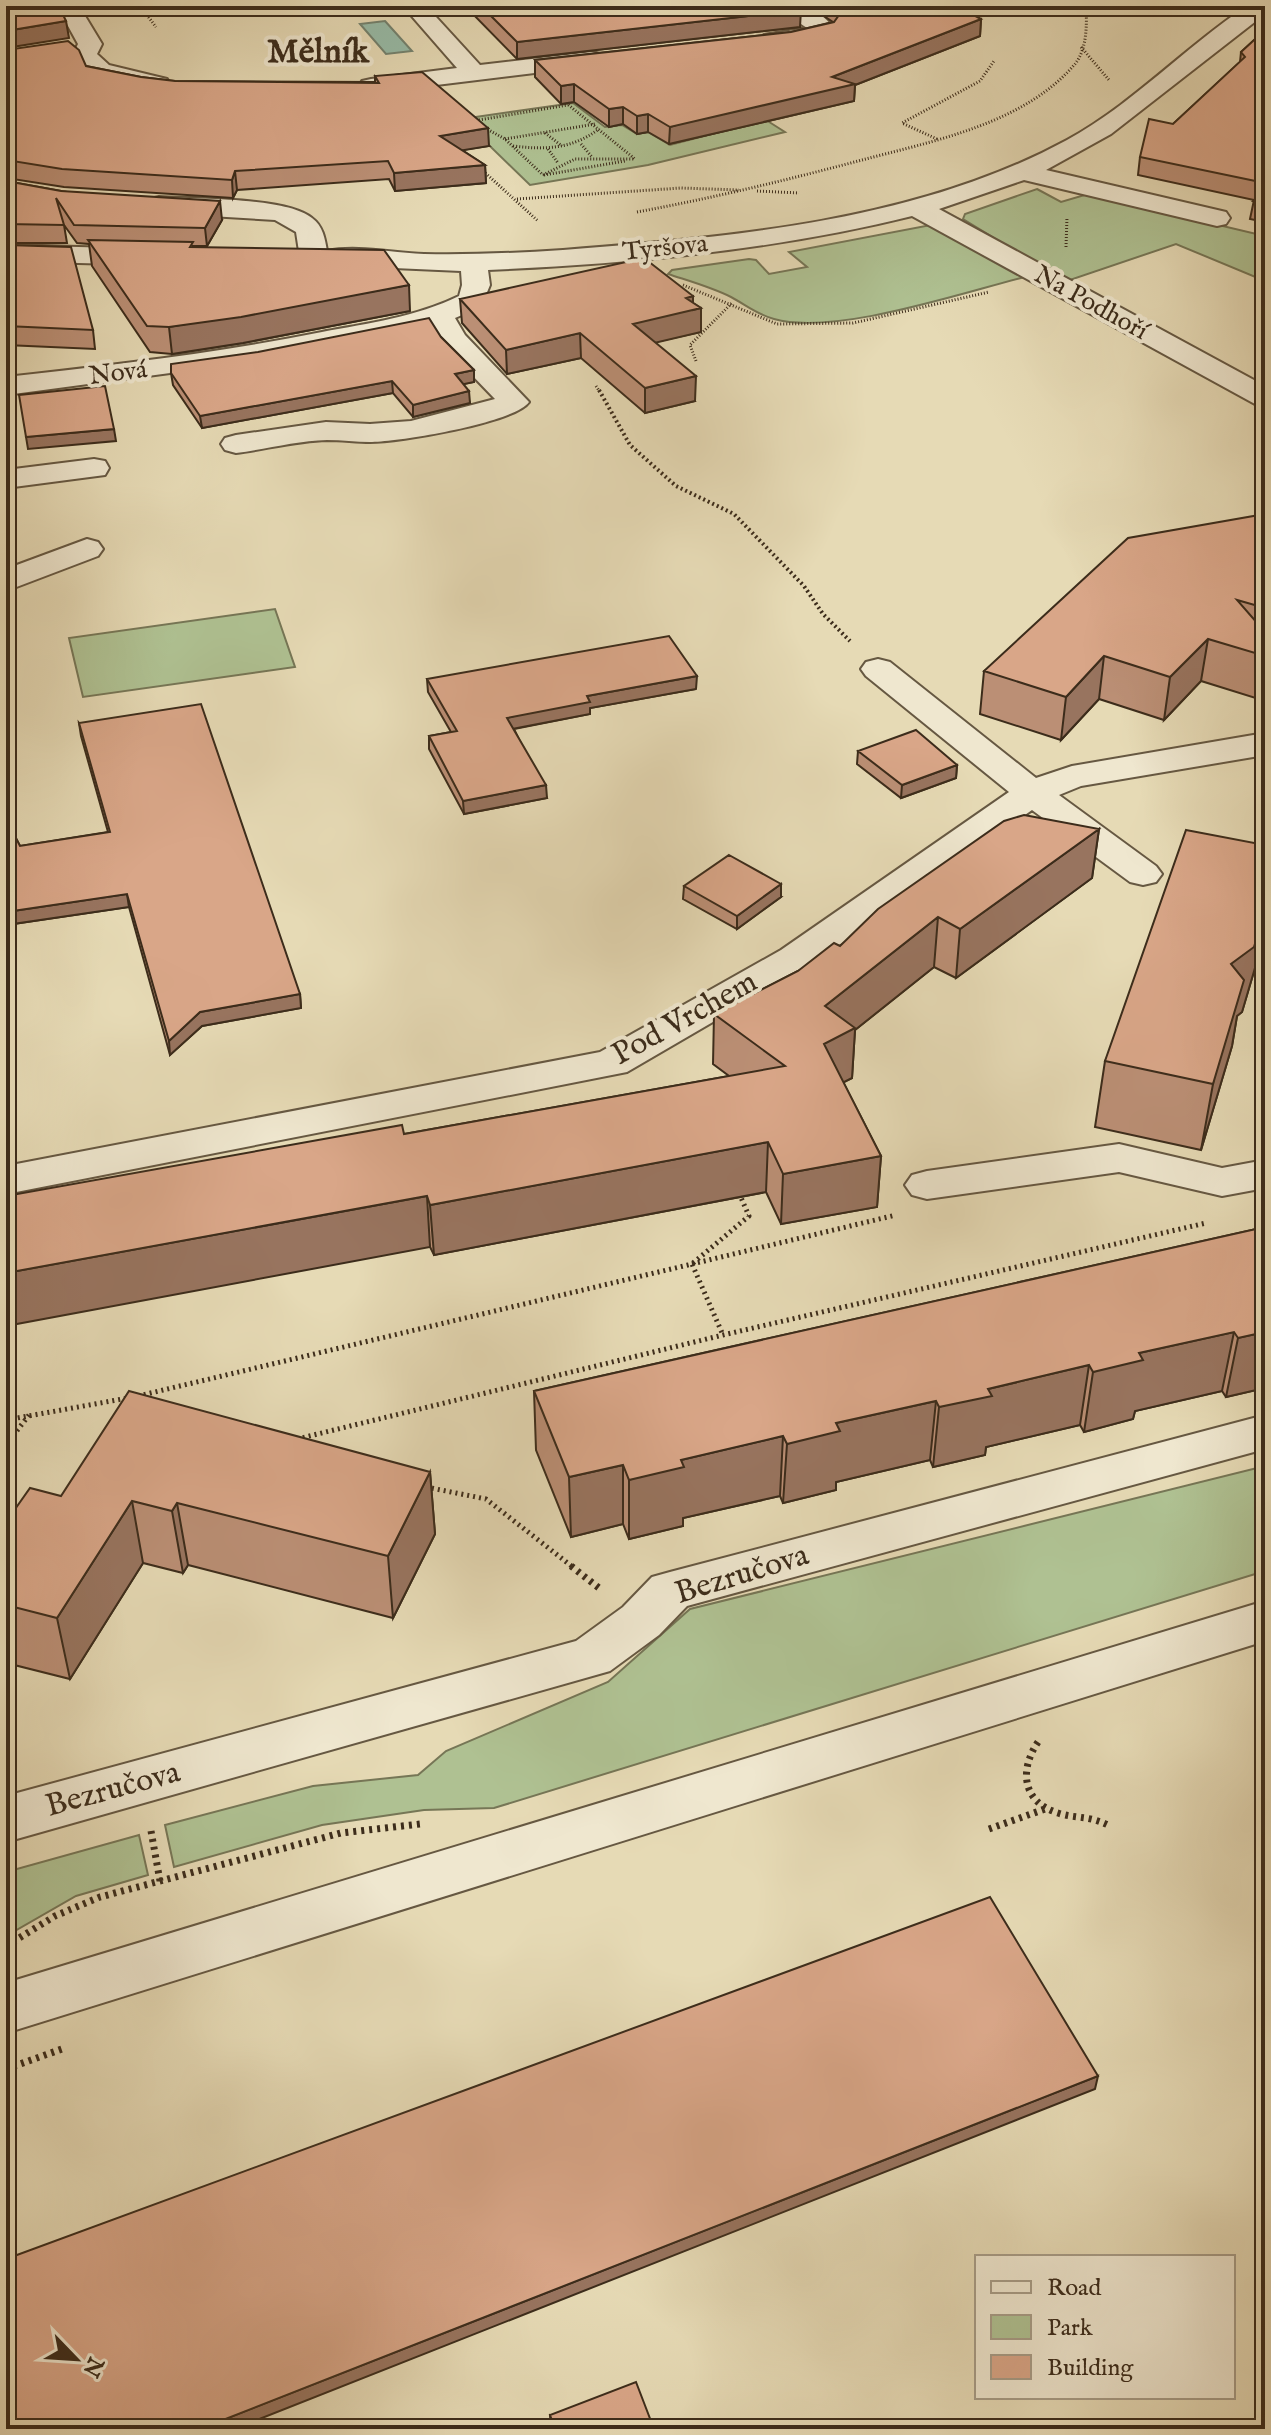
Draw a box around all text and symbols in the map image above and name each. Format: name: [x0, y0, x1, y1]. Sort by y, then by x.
district label: Mělník: [267, 31, 370, 74]
street label: Tyršova: [621, 227, 710, 269]
street label: Na Podhoří: [1028, 258, 1156, 349]
street label: Nová: [87, 353, 150, 393]
street label: Pod Vrchem: [605, 962, 765, 1076]
street label: Bezručova: [670, 1535, 814, 1615]
street label: Bezručova: [41, 1752, 185, 1828]
legend: [975, 2255, 1235, 2399]
text: Road: [1047, 2273, 1101, 2304]
text: Park: [1047, 2313, 1093, 2344]
north arrow: [36, 2319, 116, 2399]
text: N: [76, 2351, 109, 2381]
text: Building: [1047, 2353, 1134, 2384]

